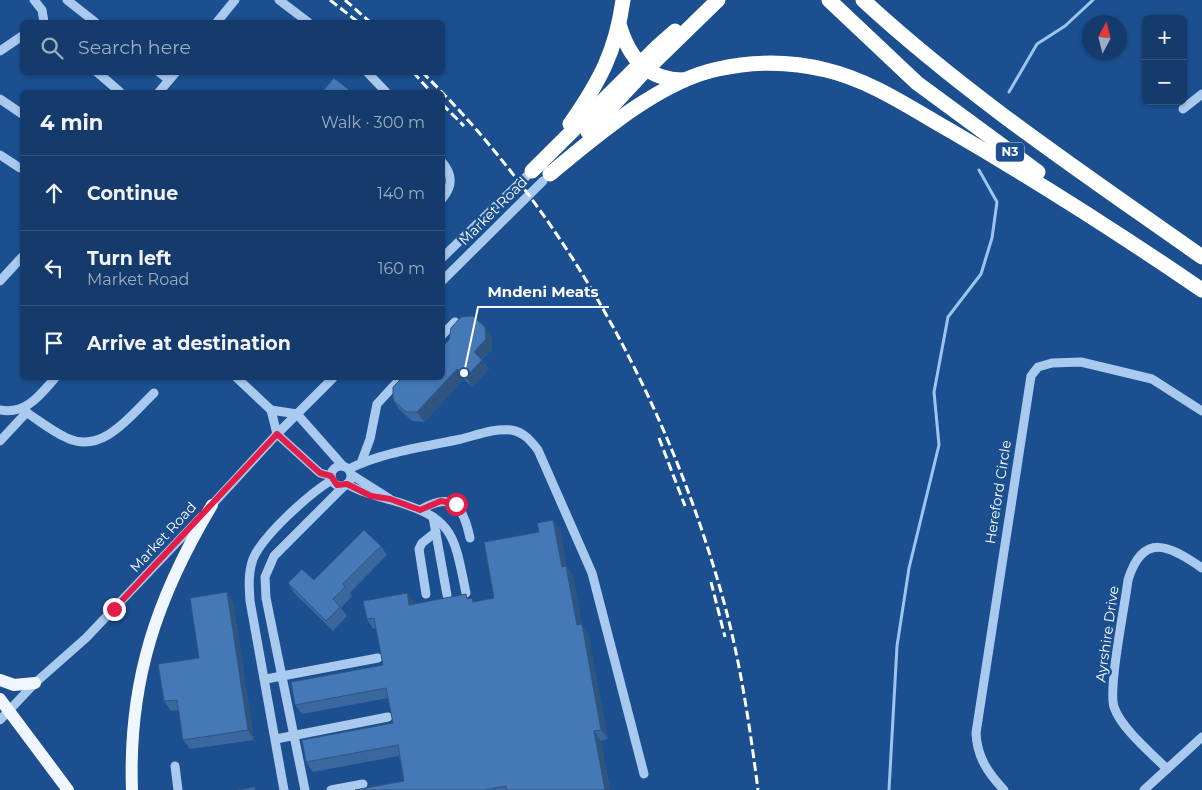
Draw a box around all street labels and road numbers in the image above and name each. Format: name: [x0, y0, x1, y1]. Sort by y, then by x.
road number: N3: [996, 142, 1024, 162]
street label: Market Road: [455, 173, 531, 249]
street label: Hereford Circle: [981, 439, 1015, 545]
street label: Market Road: [126, 498, 200, 576]
street label: Ayrshire Drive: [1091, 585, 1123, 683]

